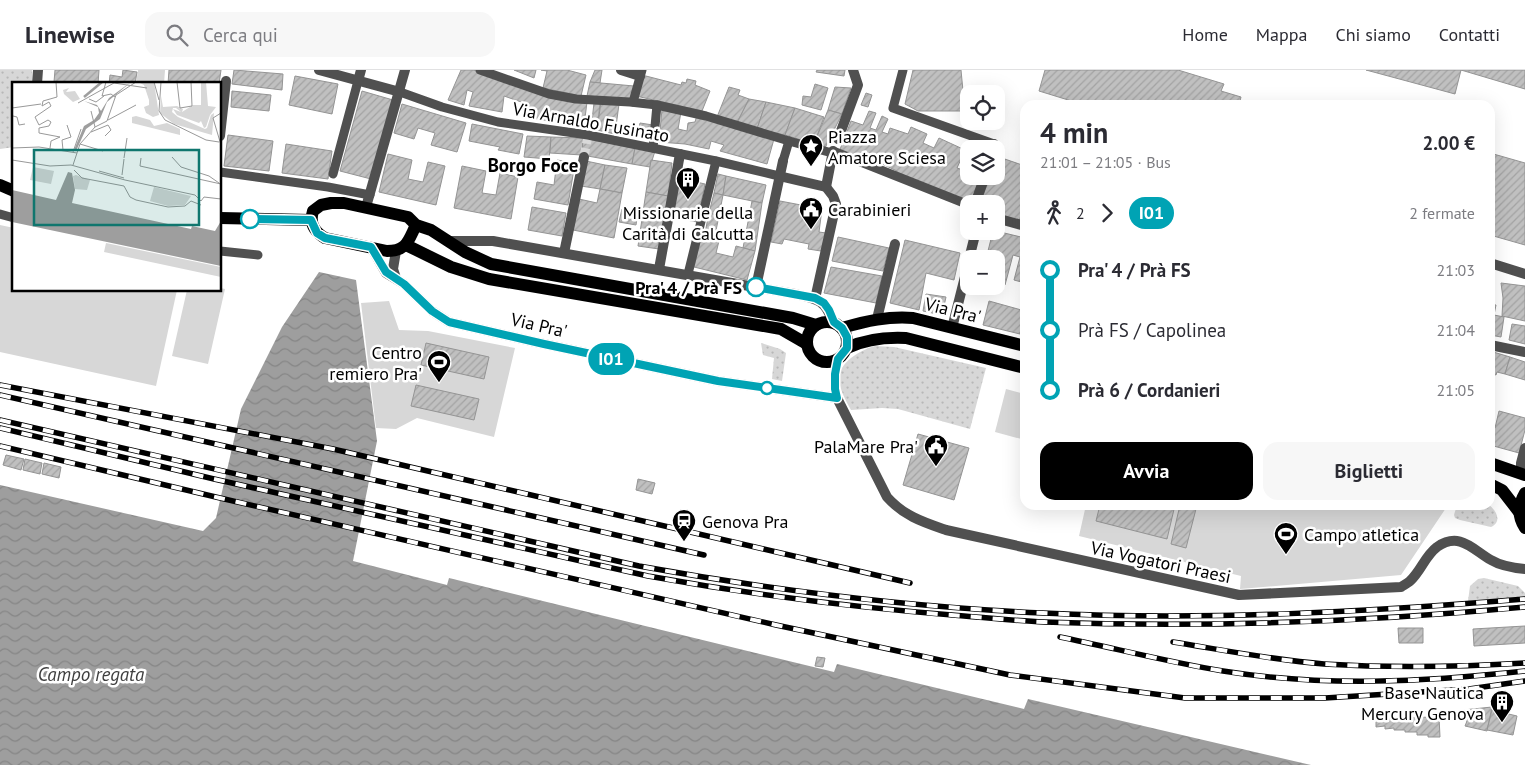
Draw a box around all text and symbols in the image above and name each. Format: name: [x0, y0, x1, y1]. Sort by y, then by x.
search box: [145, 12, 495, 57]
text: Linewise: [25, 19, 115, 50]
icon: search: [163, 21, 191, 49]
text: Cerca qui: [203, 23, 278, 47]
text: Home: [1182, 23, 1228, 46]
text: Mappa: [1256, 23, 1307, 46]
text: Chi siamo: [1335, 23, 1411, 46]
text: Contatti: [1439, 23, 1500, 46]
inset map: [12, 82, 221, 291]
map controls: [960, 85, 1005, 295]
button: locate: [960, 85, 1005, 130]
street label: Via Arnaldo Fusinato: [510, 97, 671, 147]
text: 4 min: [1040, 114, 1108, 151]
place label: Piazza Amatore Sciesa: [828, 125, 946, 169]
text: 2.00 €: [1422, 131, 1475, 155]
place icon: Piazza Amatore Sciesa: [798, 133, 824, 167]
button: layers: [960, 140, 1005, 185]
text: 21:01 – 21:05 · Bus: [1040, 152, 1171, 172]
district label: Borgo Foce: [488, 153, 578, 177]
building icon: Missionarie della Carità di Calcutta: [675, 166, 701, 200]
button: +: [960, 195, 1005, 240]
public building icon: Carabinieri: [798, 196, 824, 230]
place label: Carabinieri: [828, 198, 911, 221]
icon: walk: [1040, 199, 1068, 227]
icon: forward: [1093, 199, 1121, 227]
place label: Missionarie della Carità di Calcutta: [622, 201, 754, 245]
text: I01: [1139, 201, 1164, 224]
text: 2: [1076, 203, 1085, 223]
text: 2 fermate: [1409, 203, 1475, 223]
unlabelled marker: [240, 209, 260, 229]
button: −: [960, 250, 1005, 295]
text: Pra' 4 / Prà FS: [1078, 258, 1191, 282]
text: 21:03: [1437, 260, 1475, 280]
place label: Pra' 4 / Prà FS: [635, 276, 742, 299]
marker: Pra' 4 / Prà FS: [746, 277, 766, 297]
street label: Via Pra': [922, 292, 984, 328]
street label: Via Pra': [508, 307, 569, 343]
text: Prà FS / Capolinea: [1078, 318, 1226, 342]
text: 21:04: [1437, 320, 1475, 340]
place label: Centro remiero Pra': [329, 341, 422, 385]
line badge: I01: [582, 343, 640, 375]
text: I01: [598, 347, 624, 370]
sports icon: Centro remiero Pra': [426, 349, 452, 383]
text: Prà 6 / Cordanieri: [1078, 378, 1220, 402]
text: 21:05: [1437, 380, 1475, 400]
unlabelled marker: [760, 381, 774, 395]
public building icon: PalaMare Pra': [923, 433, 949, 467]
place label: PalaMare Pra': [814, 435, 918, 458]
button: Avvia: [1040, 442, 1253, 500]
button: Biglietti: [1263, 442, 1475, 500]
station icon: Genova Pra: [671, 508, 697, 542]
place label: Genova Pra: [702, 510, 788, 533]
sports icon: Campo atletica: [1273, 521, 1299, 555]
place label: Campo atletica: [1304, 523, 1419, 546]
street label: Via Vogatori Praesi: [1088, 536, 1233, 588]
water label: Campo regata: [38, 662, 145, 686]
place label: Base Nautica Mercury Genova: [1361, 681, 1484, 725]
building icon: Base Nautica Mercury Genova: [1489, 689, 1515, 723]

